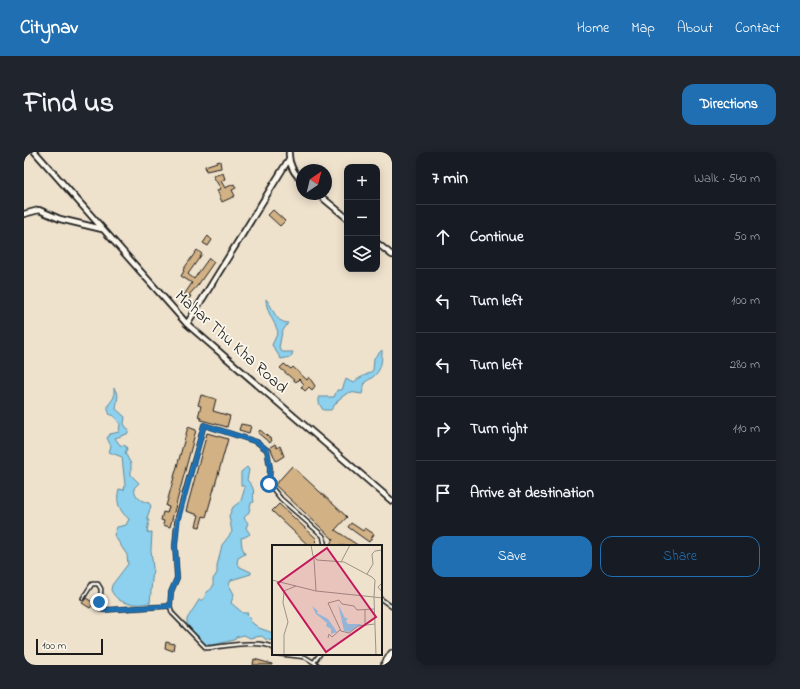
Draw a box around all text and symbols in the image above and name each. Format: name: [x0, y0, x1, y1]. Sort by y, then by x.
text: Citynav: [20, 15, 78, 42]
text: Home: [577, 18, 609, 39]
text: Map: [631, 18, 655, 39]
text: About: [677, 18, 713, 39]
text: Contact: [735, 18, 780, 39]
text: Find us: [24, 84, 114, 125]
button: Directions: [682, 84, 776, 125]
north arrow: [296, 164, 332, 200]
map controls: [344, 164, 380, 272]
button: +: [344, 164, 380, 200]
text: 7 min: [432, 166, 468, 191]
text: Walk · 540 m: [694, 169, 760, 188]
button: −: [344, 200, 380, 236]
icon: ahead: [432, 226, 454, 248]
text: Continue: [470, 226, 524, 248]
text: 50 m: [734, 227, 760, 246]
button: layers: [344, 236, 380, 272]
street label: Mahar Thu Kha Road: [169, 284, 293, 400]
icon: left: [432, 290, 454, 312]
text: Turn left: [470, 290, 523, 312]
text: 100 m: [731, 291, 760, 310]
icon: left: [432, 354, 454, 376]
text: Turn left: [470, 354, 523, 376]
text: 280 m: [730, 355, 760, 374]
icon: right: [432, 418, 454, 440]
text: Turn right: [470, 418, 528, 440]
text: 110 m: [733, 419, 760, 438]
route start: [260, 475, 278, 493]
icon: arrive: [432, 482, 454, 504]
text: Arrive at destination: [470, 482, 594, 504]
button: Save: [432, 536, 592, 577]
button: Share: [600, 536, 760, 577]
inset map: [272, 545, 382, 655]
route end: [90, 593, 108, 611]
scale bar: [36, 637, 103, 656]
text: 100 m: [42, 638, 66, 654]

